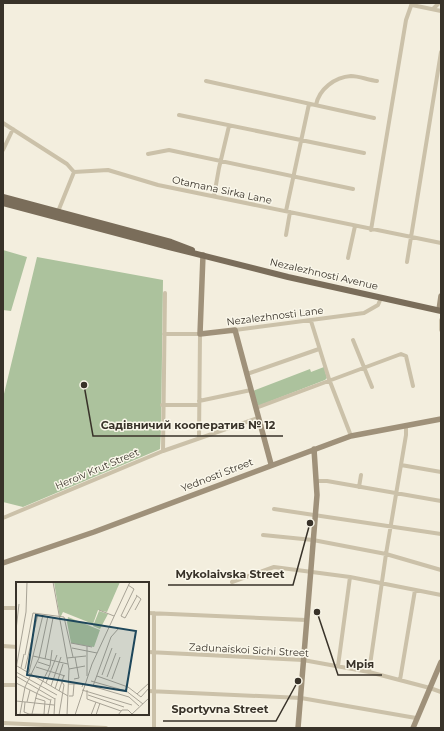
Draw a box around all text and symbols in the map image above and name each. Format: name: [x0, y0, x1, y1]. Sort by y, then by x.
street label: Otamana Sirka Lane: [171, 173, 273, 207]
street label: Nezalezhnosti Avenue: [269, 255, 379, 293]
street label: Nezalezhnosti Lane: [226, 304, 324, 328]
callout: Садівничий кооператив № 12: [93, 413, 283, 436]
text: Садівничий кооператив № 12: [101, 418, 276, 432]
street label: Heroiv Krut Street: [53, 445, 141, 493]
street label: Yednosti Street: [179, 455, 255, 495]
callout: Mykolaivska Street: [168, 562, 293, 585]
text: Mykolaivska Street: [175, 567, 285, 581]
inset map: [16, 582, 149, 715]
street label: Zadunaiskoi Sichi Street: [189, 640, 309, 660]
callout: Мрія: [338, 652, 382, 675]
text: Мрія: [346, 657, 374, 671]
callout: Sportyvna Street: [163, 698, 276, 721]
text: Sportyvna Street: [172, 702, 269, 716]

